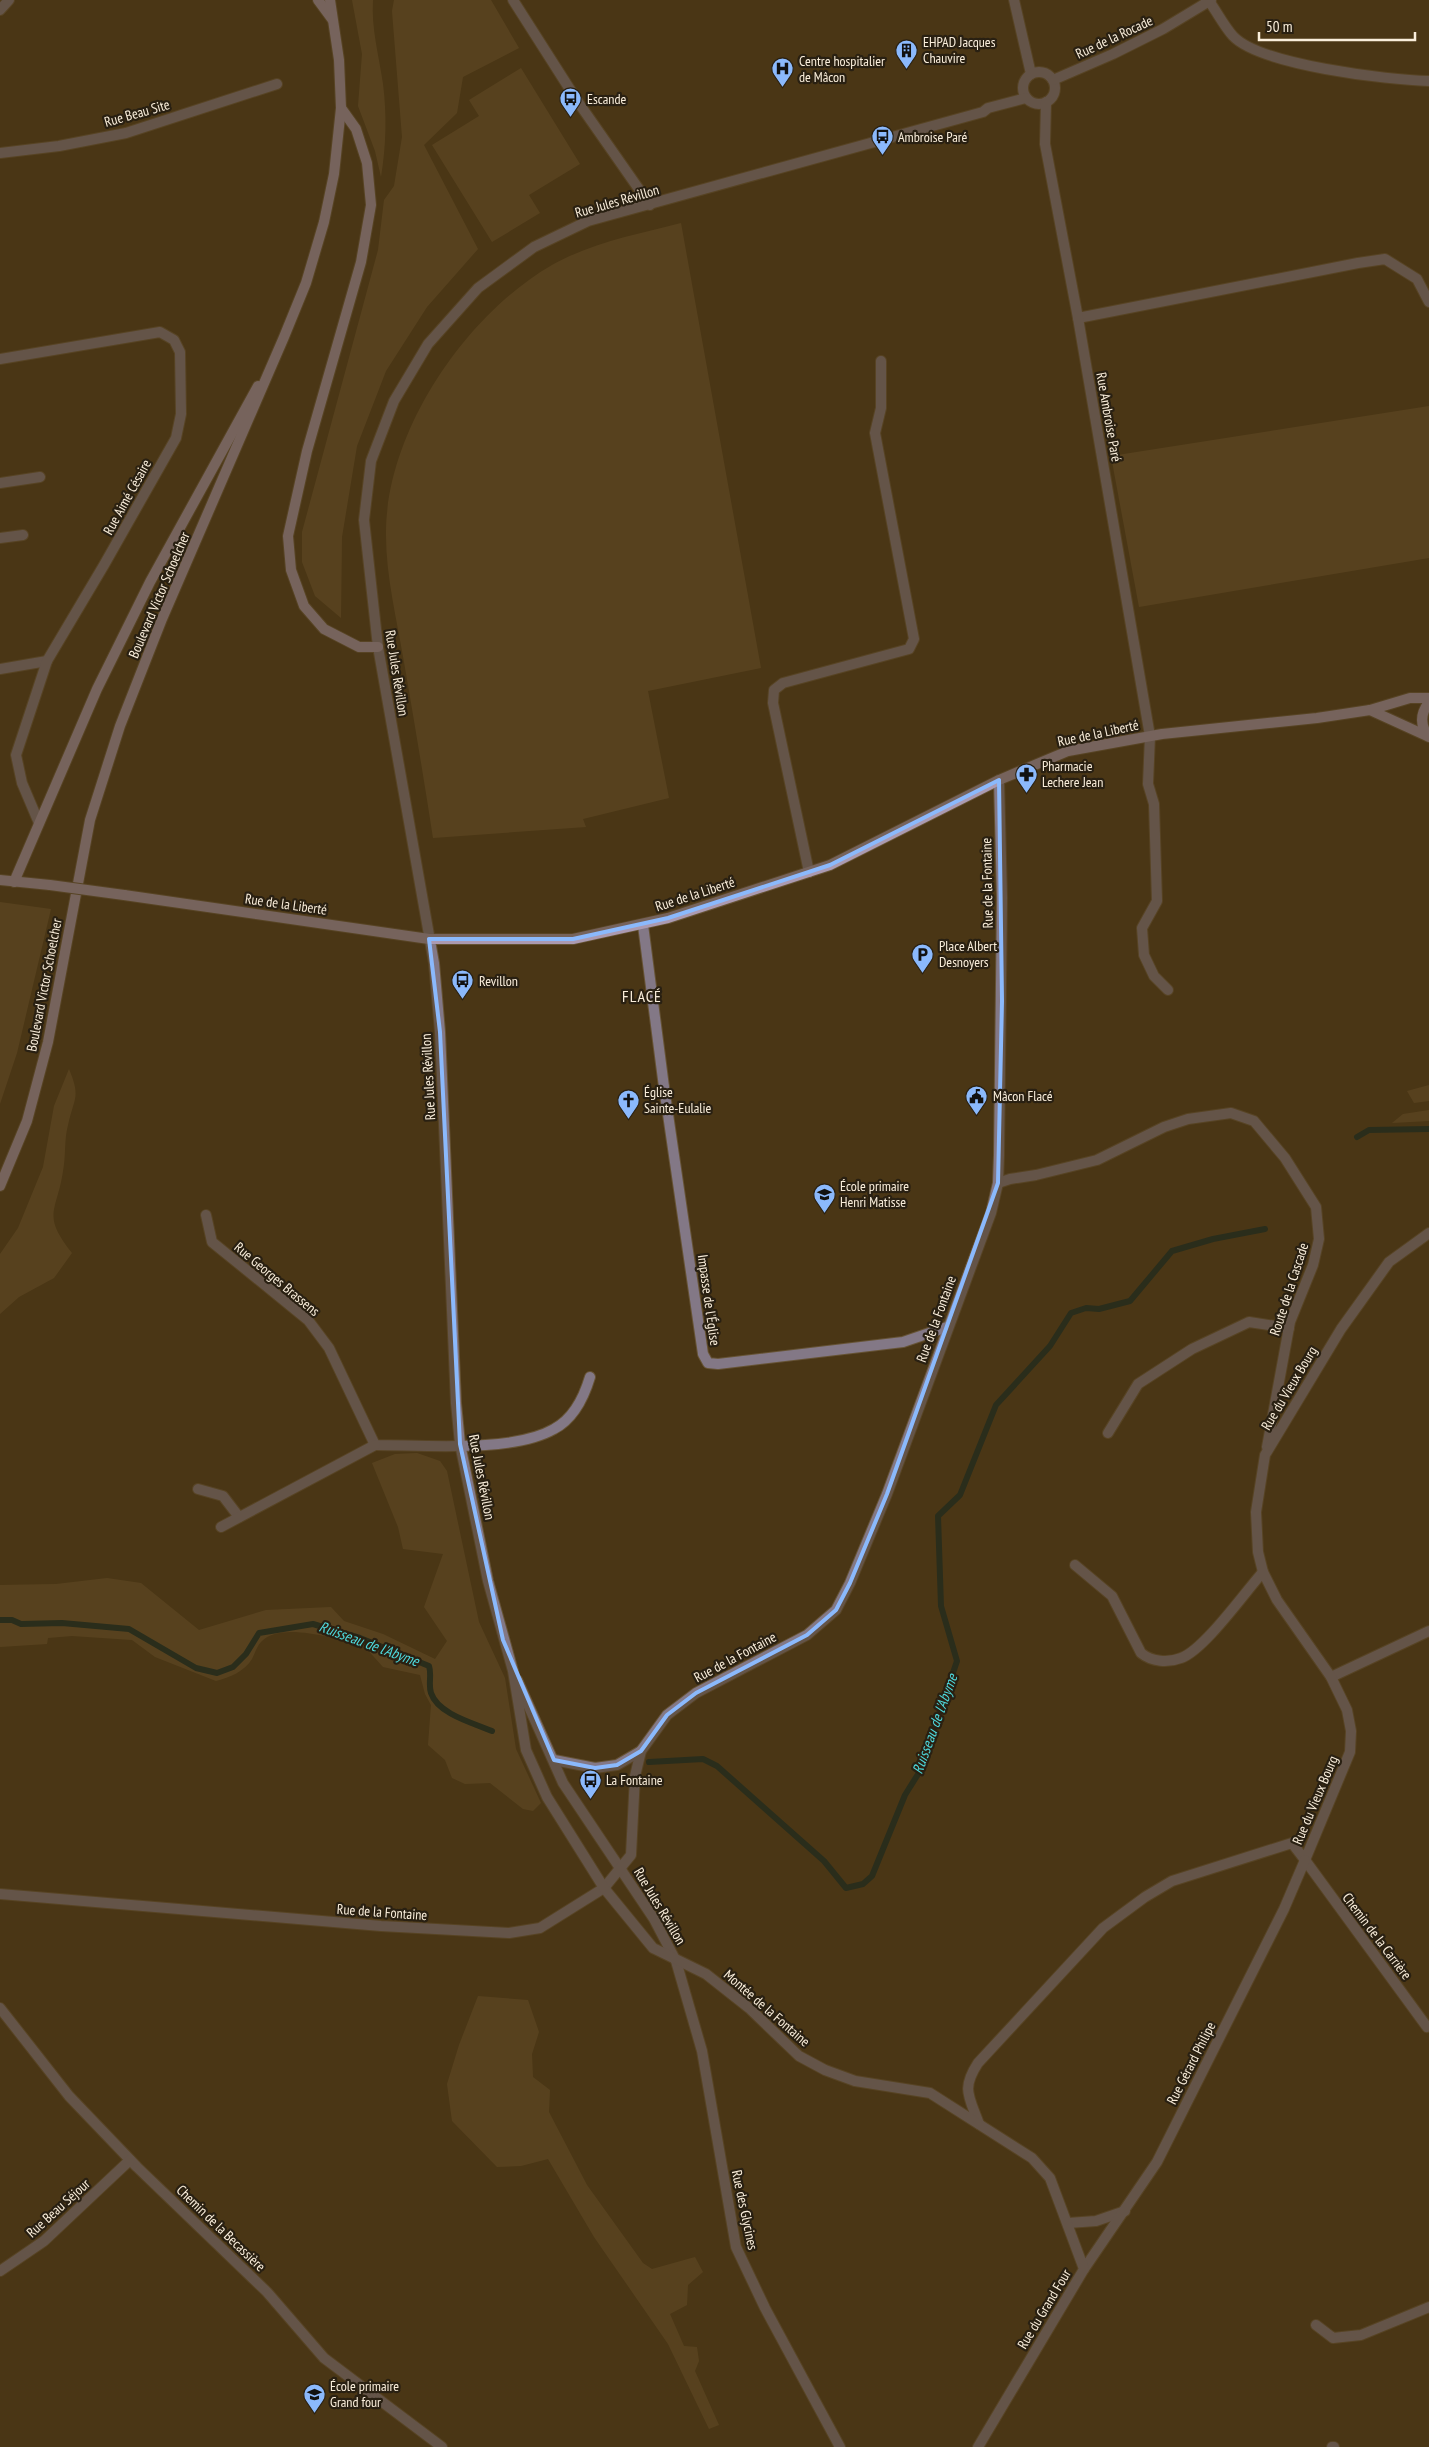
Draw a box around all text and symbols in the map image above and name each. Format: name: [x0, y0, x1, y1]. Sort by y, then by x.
scale bar: [1259, 10, 1415, 42]
street label: Rue de la Rocade: [1073, 11, 1156, 63]
text: 50 m: [1266, 17, 1292, 36]
place label: EHPAD Jacques Chauvire: [923, 33, 996, 67]
building icon: EHPAD Jacques Chauvire: [895, 38, 919, 69]
place label: Centre hospitalier de Mâcon: [799, 52, 885, 86]
hospital icon: Centre hospitalier de Mâcon: [771, 57, 795, 88]
bus stop icon: Escande: [559, 87, 583, 118]
place label: Escande: [587, 90, 627, 108]
street label: Rue Beau Site: [102, 95, 172, 131]
bus stop icon: Ambroise Paré: [870, 125, 894, 156]
place label: Ambroise Paré: [898, 128, 968, 146]
street label: Rue Jules Révillon: [573, 180, 661, 222]
street label: Rue Ambroise Paré: [1092, 371, 1126, 463]
street label: Rue Aimé Césaire: [99, 456, 155, 538]
street label: Boulevard Victor Schoelcher: [124, 529, 194, 661]
street label: Rue Jules Révillon: [381, 629, 413, 717]
street label: Rue de la Liberté: [1056, 716, 1140, 750]
place label: Pharmacie Lechere Jean: [1042, 757, 1103, 791]
pharmacy icon: Pharmacie Lechere Jean: [1014, 762, 1038, 793]
street label: Rue de la Fontaine: [977, 837, 997, 928]
street label: Rue de la Liberté: [653, 873, 737, 915]
street label: Rue de la Liberté: [244, 889, 328, 919]
street label: Boulevard Victor Schoelcher: [22, 917, 66, 1053]
place label: Place Albert Desnoyers: [939, 937, 997, 971]
parking icon: Place Albert Desnoyers: [911, 942, 935, 973]
bus stop icon: Revillon: [451, 969, 475, 1000]
place label: Revillon: [479, 972, 518, 990]
district label: FLACÉ: [622, 986, 662, 1006]
street label: Rue Jules Révillon: [417, 1033, 439, 1121]
place label: Église Sainte-Eulalie: [644, 1083, 712, 1117]
public building icon: Mâcon Flacé: [965, 1084, 989, 1115]
place label: Mâcon Flacé: [993, 1087, 1053, 1105]
church icon: Église Sainte-Eulalie: [616, 1088, 640, 1119]
place label: École primaire Henri Matisse: [840, 1177, 909, 1211]
school or university icon: École primaire Henri Matisse: [812, 1182, 836, 1213]
street label: Rue Georges Brassens: [231, 1238, 323, 1320]
street label: Route de la Cascade: [1266, 1240, 1313, 1338]
street label: Impasse de l'Église: [694, 1253, 724, 1347]
street label: Rue de la Fontaine: [912, 1273, 960, 1365]
street label: Rue du Vieux Bourg: [1257, 1343, 1321, 1433]
street label: Rue Jules Révillon: [465, 1433, 499, 1521]
water label: Ruisseau de l'Abyme: [317, 1617, 422, 1671]
street label: Rue de la Fontaine: [691, 1628, 779, 1686]
water label: Ruisseau de l'Abyme: [908, 1671, 962, 1776]
street label: Rue du Vieux Bourg: [1288, 1753, 1342, 1847]
bus stop icon: La Fontaine: [578, 1768, 602, 1799]
place label: La Fontaine: [606, 1771, 663, 1789]
street label: Rue Jules Révillon: [630, 1864, 690, 1948]
street label: Chemin de la Carrière: [1338, 1889, 1416, 1983]
street label: Rue de la Fontaine: [336, 1900, 428, 1924]
street label: Montée de la Fontaine: [720, 1966, 814, 2050]
street label: Rue Gérard Philipe: [1163, 2019, 1220, 2107]
street label: Rue des Glycines: [728, 2168, 762, 2252]
street label: Rue Beau Séjour: [23, 2175, 94, 2241]
street label: Chemin de la Becassière: [173, 2181, 269, 2275]
street label: Rue du Grand Four: [1013, 2266, 1075, 2352]
place label: École primaire Grand four: [330, 2377, 399, 2411]
school or university icon: École primaire Grand four: [302, 2382, 326, 2413]

